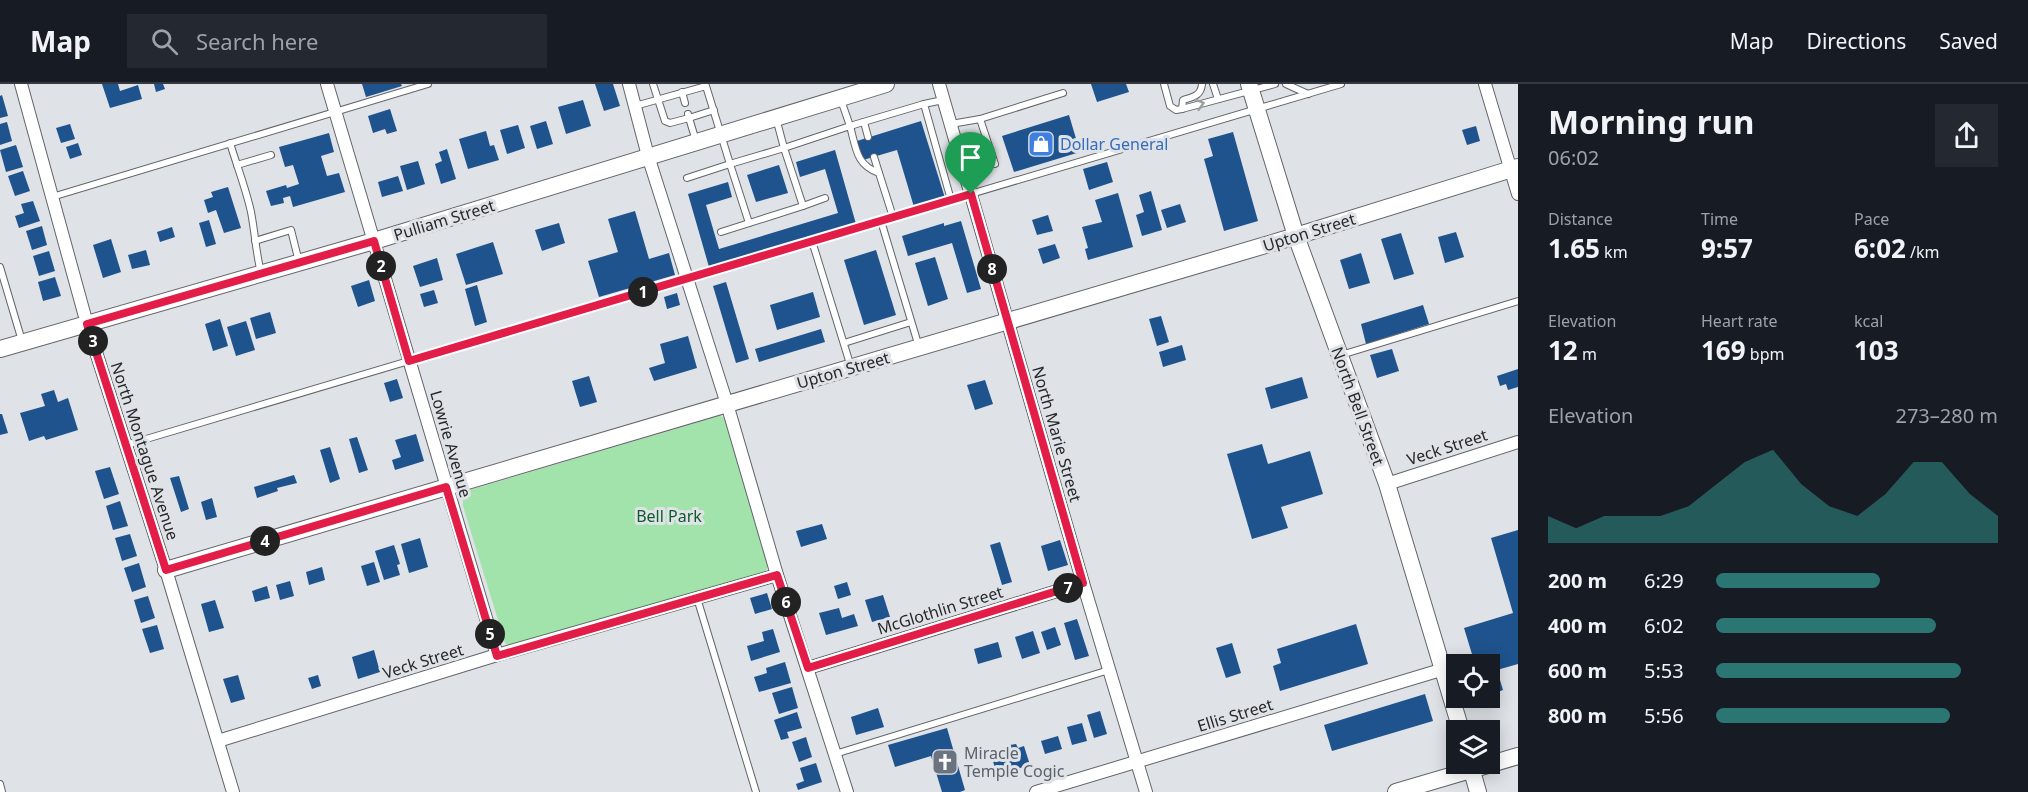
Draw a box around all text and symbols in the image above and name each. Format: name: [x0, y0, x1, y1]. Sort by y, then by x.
search box: [127, 14, 547, 68]
text: Map: [30, 22, 91, 60]
icon: search: [148, 25, 181, 58]
text: Search here: [196, 26, 318, 56]
text: Map: [1730, 27, 1774, 55]
text: Directions: [1807, 27, 1906, 55]
text: Saved: [1939, 27, 1998, 55]
one-way arrow: [1194, 99, 1205, 111]
text: Morning run: [1548, 99, 1754, 144]
button: share: [1935, 104, 1998, 167]
shop icon: Dollar General: [1026, 129, 1056, 159]
pin: [945, 132, 996, 194]
place label: Dollar General: [1060, 133, 1168, 155]
icon: arrive: [954, 141, 987, 174]
text: 06:02: [1548, 144, 1599, 171]
street label: Pulliam Street: [391, 194, 497, 246]
street label: Upton Street: [1260, 207, 1358, 257]
text: Distance: [1548, 208, 1613, 230]
text: Time: [1701, 208, 1738, 230]
text: Pace: [1854, 208, 1889, 230]
text: 1.65: [1548, 230, 1600, 266]
text: 9:57: [1701, 230, 1753, 266]
text: 6:02: [1854, 230, 1906, 266]
text: km: [1600, 241, 1628, 263]
text: /km: [1906, 241, 1940, 263]
pin: 2: [366, 251, 396, 281]
pin: 8: [977, 254, 1007, 284]
text: 2: [376, 255, 386, 277]
text: 8: [987, 258, 997, 280]
pin: 1: [628, 277, 658, 307]
text: 1: [638, 281, 648, 303]
text: Elevation: [1548, 310, 1616, 332]
text: Heart rate: [1701, 310, 1777, 332]
text: kcal: [1854, 310, 1883, 332]
pin: 3: [78, 326, 108, 356]
text: 3: [88, 330, 98, 352]
text: 12: [1548, 332, 1578, 368]
text: 169: [1701, 332, 1746, 368]
text: 103: [1854, 332, 1899, 368]
text: m: [1578, 343, 1597, 365]
text: bpm: [1746, 343, 1784, 365]
street label: North Bell Street: [1326, 344, 1390, 469]
street label: Upton Street: [794, 346, 892, 394]
street label: North Montague Avenue: [106, 359, 184, 543]
street label: North Marie Street: [1027, 364, 1087, 505]
street label: Lowrie Avenue: [425, 388, 477, 500]
text: Elevation: [1548, 402, 1633, 429]
text: 273–280 m: [1895, 402, 1998, 429]
street label: Veck Street: [1404, 424, 1490, 470]
park label: Bell Park: [636, 505, 702, 527]
pin: 4: [250, 526, 280, 556]
text: 4: [260, 530, 270, 552]
text: 200 m: [1548, 567, 1607, 594]
text: 6:29: [1644, 567, 1684, 594]
pin: 7: [1053, 573, 1083, 603]
text: 7: [1063, 577, 1073, 599]
street label: McGlothlin Street: [874, 580, 1006, 640]
pin: 6: [771, 587, 801, 617]
text: 6: [781, 591, 791, 613]
text: 400 m: [1548, 612, 1607, 639]
text: 6:02: [1644, 612, 1684, 639]
pin: 5: [475, 619, 505, 649]
text: 5: [485, 623, 495, 645]
street label: Veck Street: [380, 638, 466, 684]
map controls: [1446, 654, 1500, 774]
button: locate: [1446, 654, 1500, 708]
text: 600 m: [1548, 657, 1607, 684]
text: 5:53: [1644, 657, 1684, 684]
street label: Ellis Street: [1195, 693, 1276, 737]
text: 800 m: [1548, 702, 1607, 729]
text: 5:56: [1644, 702, 1684, 729]
button: layers: [1446, 720, 1500, 774]
place label: Miracle Temple Cogic: [964, 742, 1065, 782]
church icon: Miracle Temple Cogic: [930, 747, 960, 777]

